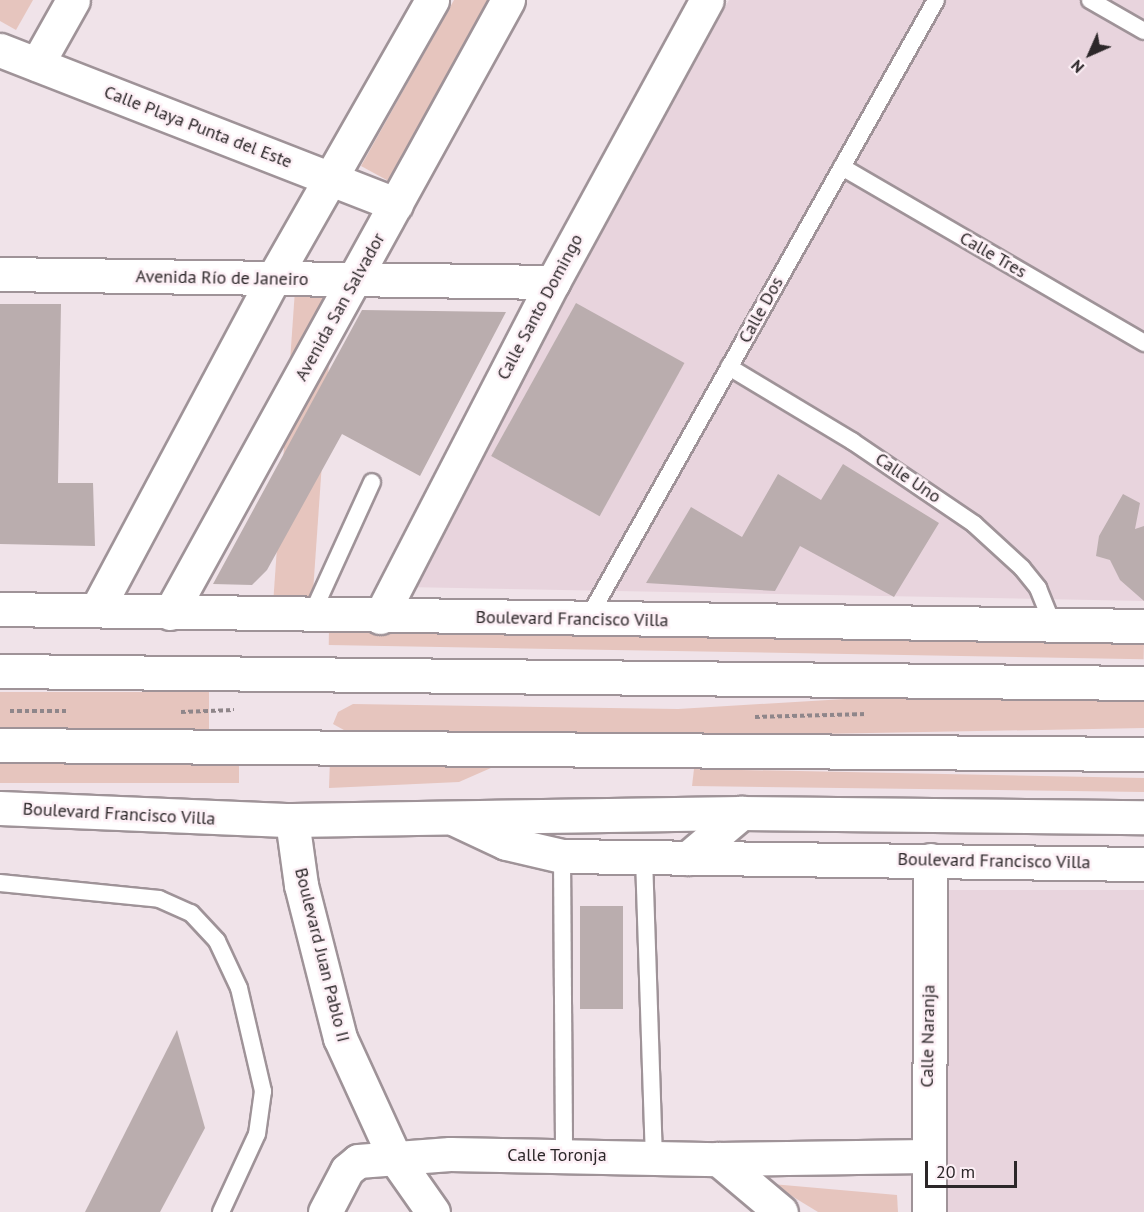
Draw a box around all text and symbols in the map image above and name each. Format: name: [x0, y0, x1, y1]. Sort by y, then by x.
north arrow: [1060, 24, 1120, 84]
text: N: [1066, 56, 1088, 78]
street label: Calle Playa Punta del Este: [101, 81, 295, 173]
street label: Calle Tres: [955, 227, 1031, 283]
street label: Avenida San Salvador: [290, 229, 390, 385]
street label: Calle Santo Domingo: [492, 230, 588, 384]
street label: Avenida Río de Janeiro: [135, 266, 309, 290]
street label: Calle Dos: [734, 273, 788, 347]
street label: Calle Uno: [871, 448, 945, 508]
street label: Boulevard Francisco Villa: [475, 607, 669, 631]
street label: Boulevard Francisco Villa: [22, 798, 216, 830]
street label: Boulevard Francisco Villa: [897, 849, 1091, 873]
street label: Boulevard Juan Pablo II: [290, 866, 354, 1044]
street label: Calle Naranja: [916, 984, 940, 1088]
street label: Calle Toronja: [507, 1144, 607, 1166]
scale bar: [928, 1149, 1020, 1187]
text: 20 m: [936, 1160, 975, 1183]

